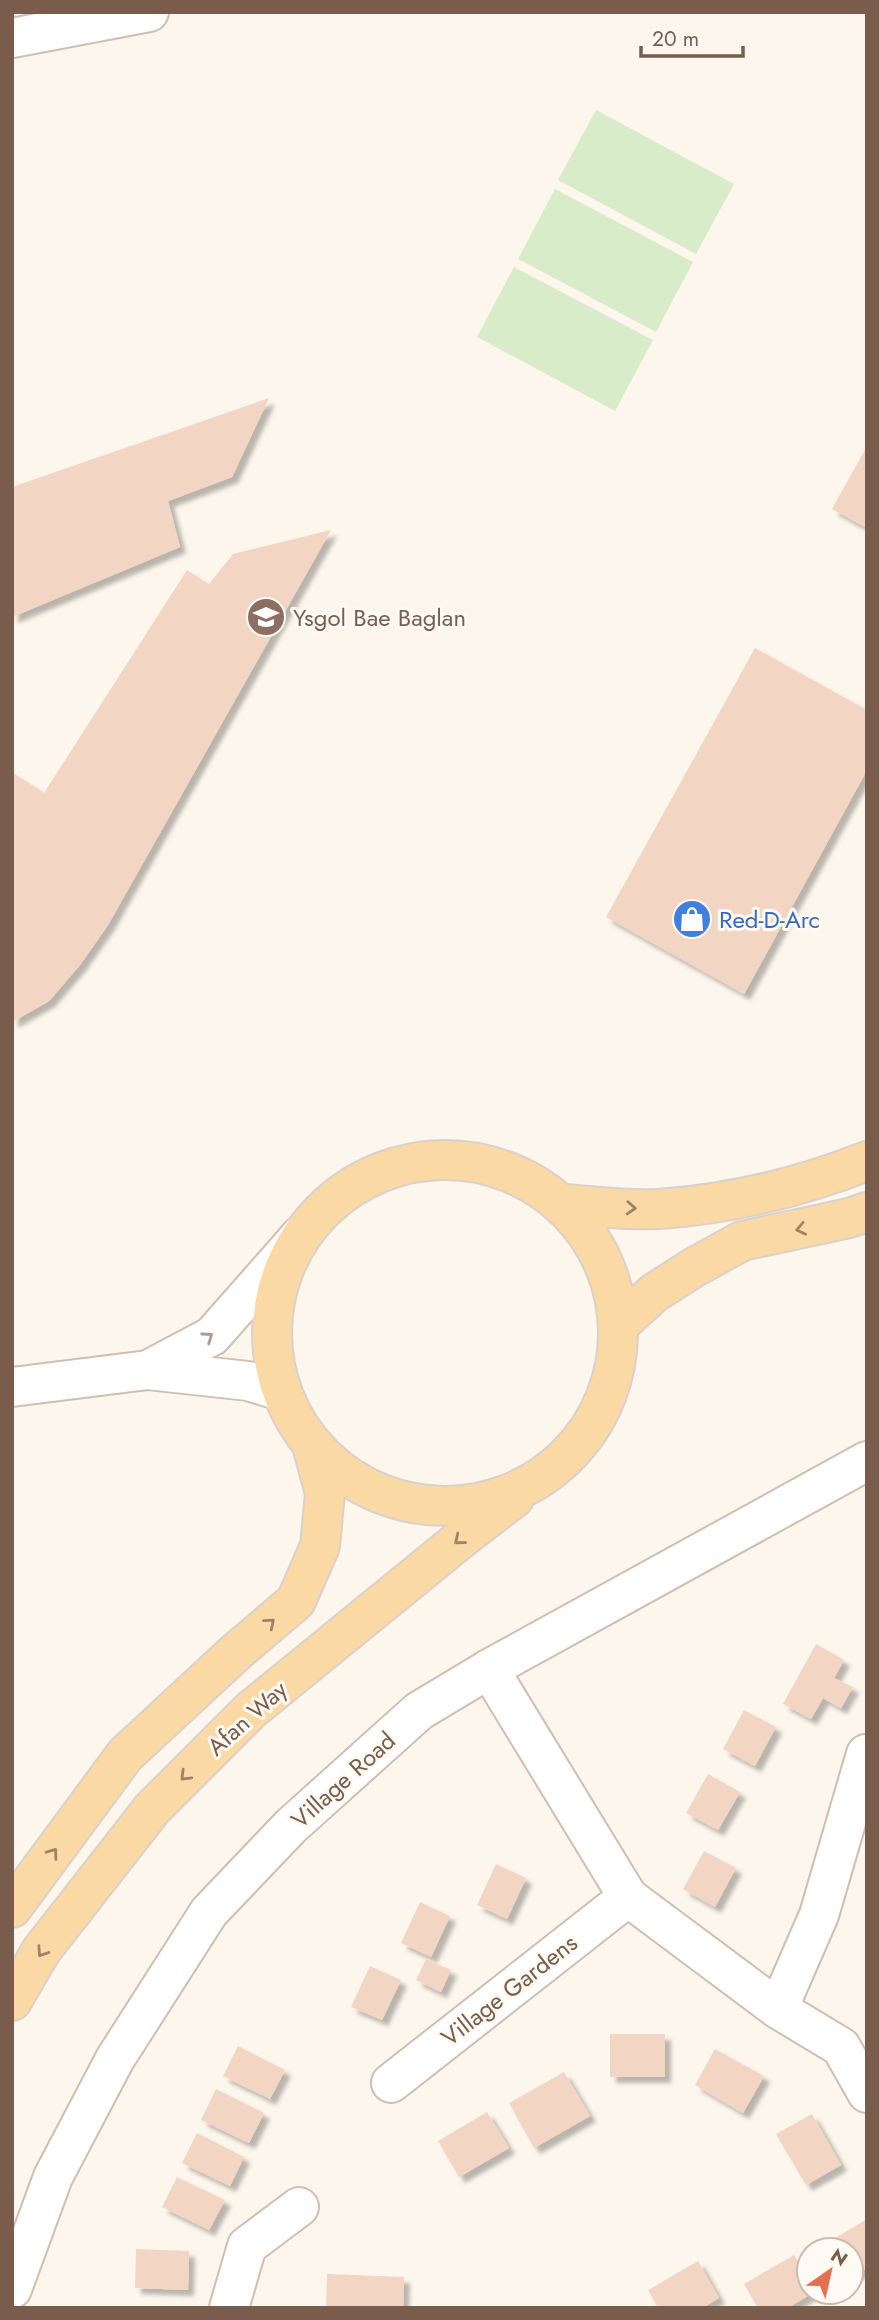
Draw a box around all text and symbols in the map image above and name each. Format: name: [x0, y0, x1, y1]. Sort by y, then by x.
scale bar: [641, 14, 742, 58]
text: 20 m: [652, 24, 699, 54]
school or university icon: Ysgol Bae Baglan: [245, 596, 287, 638]
place label: Ysgol Bae Baglan: [293, 600, 466, 635]
shop icon: Red-D-Arc: [671, 898, 713, 940]
place label: Red-D-Arc: [719, 902, 820, 937]
one-way arrow: [626, 1200, 637, 1215]
one-way arrow: [795, 1220, 807, 1235]
one-way arrow: [200, 1333, 213, 1345]
one-way arrow: [455, 1532, 467, 1545]
one-way arrow: [262, 1619, 275, 1632]
street label: Afan Way: [199, 1672, 295, 1764]
street label: Village Road: [283, 1724, 403, 1836]
one-way arrow: [181, 1768, 194, 1781]
one-way arrow: [44, 1848, 57, 1861]
street label: Village Gardens: [433, 1926, 585, 2054]
one-way arrow: [38, 1944, 50, 1957]
north arrow: [795, 2236, 865, 2306]
text: N: [825, 2242, 853, 2273]

